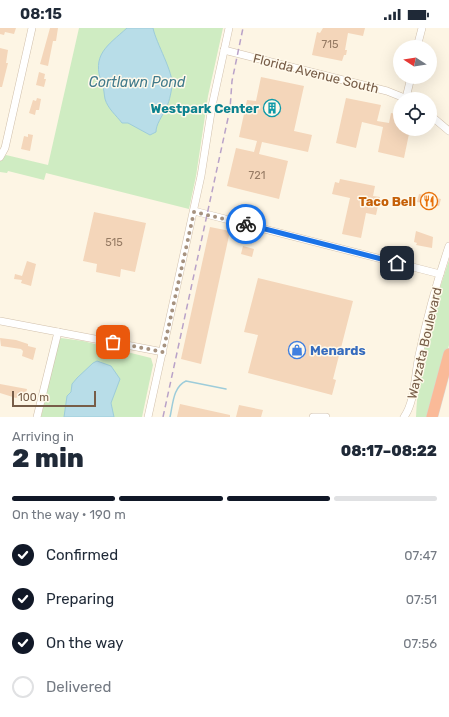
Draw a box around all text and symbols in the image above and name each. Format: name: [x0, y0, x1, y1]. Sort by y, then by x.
text: 08:15: [20, 5, 62, 23]
house number: 715: [322, 38, 339, 51]
north arrow: [393, 40, 437, 84]
map controls: [393, 40, 437, 136]
street label: Florida Avenue South: [251, 51, 380, 96]
water label: Cortlawn Pond: [89, 74, 186, 91]
button: locate: [393, 92, 437, 136]
building icon: Westpark Center: [262, 98, 282, 118]
place label: Westpark Center: [151, 101, 259, 116]
house number: 721: [249, 169, 265, 182]
restaurant icon: Taco Bell: [419, 191, 439, 211]
place label: Taco Bell: [359, 194, 416, 209]
courier: [226, 204, 266, 244]
icon: bike: [235, 213, 257, 235]
house number: 515: [105, 236, 123, 249]
pin: [380, 246, 414, 280]
icon: home: [386, 252, 408, 274]
street label: Wayzata Boulevard: [404, 286, 445, 400]
pin: [96, 325, 130, 359]
icon: bag: [102, 331, 124, 353]
shop icon: Menards: [287, 340, 307, 360]
place label: Menards: [310, 343, 366, 358]
scale bar: [12, 389, 96, 408]
text: 100 m: [18, 391, 49, 404]
text: Arriving in: [12, 429, 74, 444]
text: 08:17–08:22: [341, 442, 437, 460]
text: 2 min: [12, 443, 84, 474]
text: On the way · 190 m: [12, 507, 126, 522]
icon: check: [12, 544, 34, 566]
text: Confirmed: [46, 546, 118, 564]
text: 07:47: [404, 548, 437, 563]
icon: check: [12, 588, 34, 610]
text: Preparing: [46, 590, 114, 608]
text: 07:51: [406, 592, 437, 607]
icon: check: [12, 632, 34, 654]
text: On the way: [46, 634, 124, 652]
text: 07:56: [403, 636, 437, 651]
text: Delivered: [46, 678, 111, 696]

